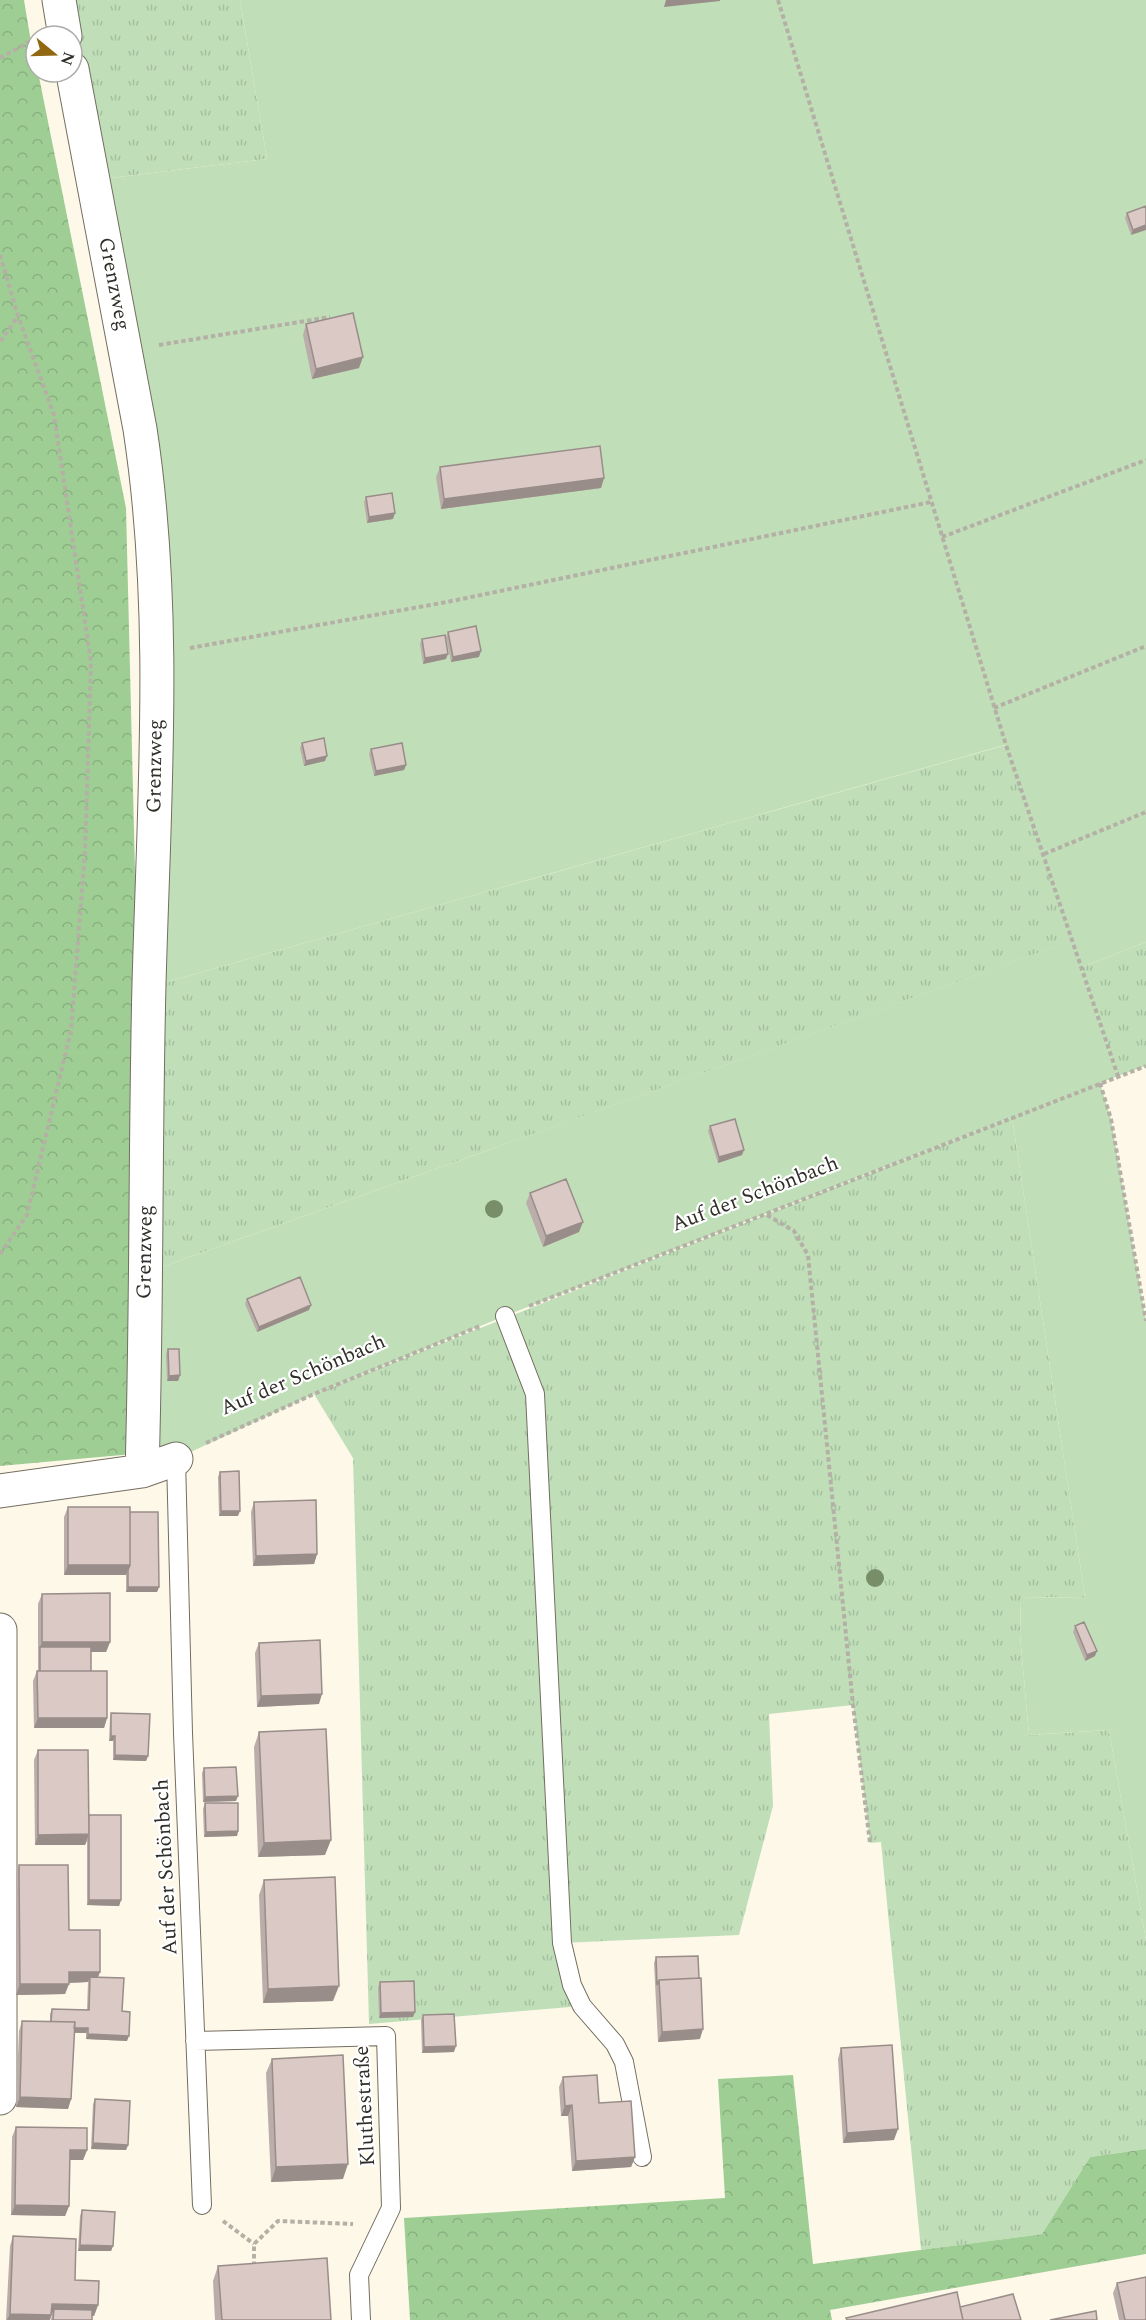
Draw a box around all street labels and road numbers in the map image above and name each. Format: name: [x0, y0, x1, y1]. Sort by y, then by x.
street label: Grenzweg: [89, 235, 139, 333]
street label: Grenzweg: [138, 719, 172, 813]
street label: Auf der Schönbach: [667, 1147, 843, 1241]
street label: Grenzweg: [128, 1205, 162, 1299]
street label: Auf der Schönbach: [215, 1326, 391, 1424]
street label: Auf der Schönbach: [145, 1778, 187, 1956]
street label: Kluthestraße: [346, 2045, 384, 2167]

